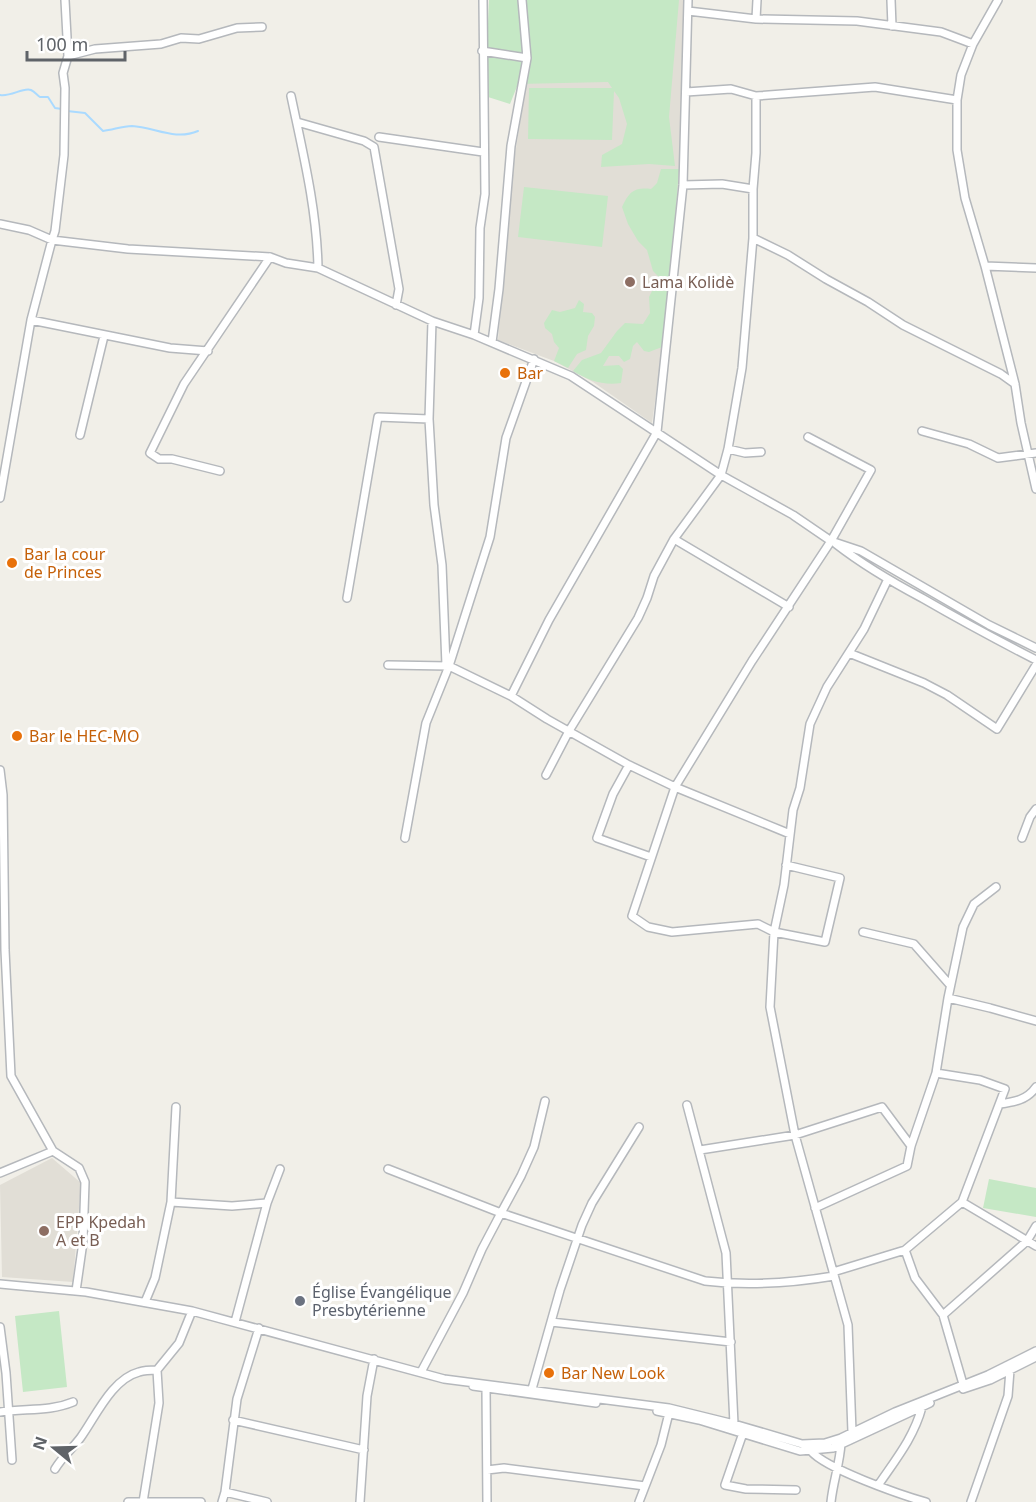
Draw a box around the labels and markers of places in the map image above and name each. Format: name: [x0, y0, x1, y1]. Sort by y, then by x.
place label: Lama Kolidè: [642, 271, 734, 293]
marker: Lama Kolidè: [623, 275, 637, 289]
place label: Bar: [517, 362, 543, 384]
marker: Bar: [498, 366, 512, 380]
place label: Bar la cour de Princes: [24, 543, 106, 583]
marker: Bar la cour de Princes: [5, 556, 19, 570]
place label: Bar le HEC-MO: [29, 725, 139, 747]
marker: Bar le HEC-MO: [10, 729, 24, 743]
place label: EPP Kpedah A et B: [56, 1211, 146, 1251]
marker: EPP Kpedah A et B: [37, 1224, 51, 1238]
place label: Église Évangélique Presbytérienne: [312, 1281, 452, 1321]
marker: Église Évangélique Presbytérienne: [293, 1294, 307, 1308]
place label: Bar New Look: [561, 1362, 665, 1384]
marker: Bar New Look: [542, 1366, 556, 1380]

